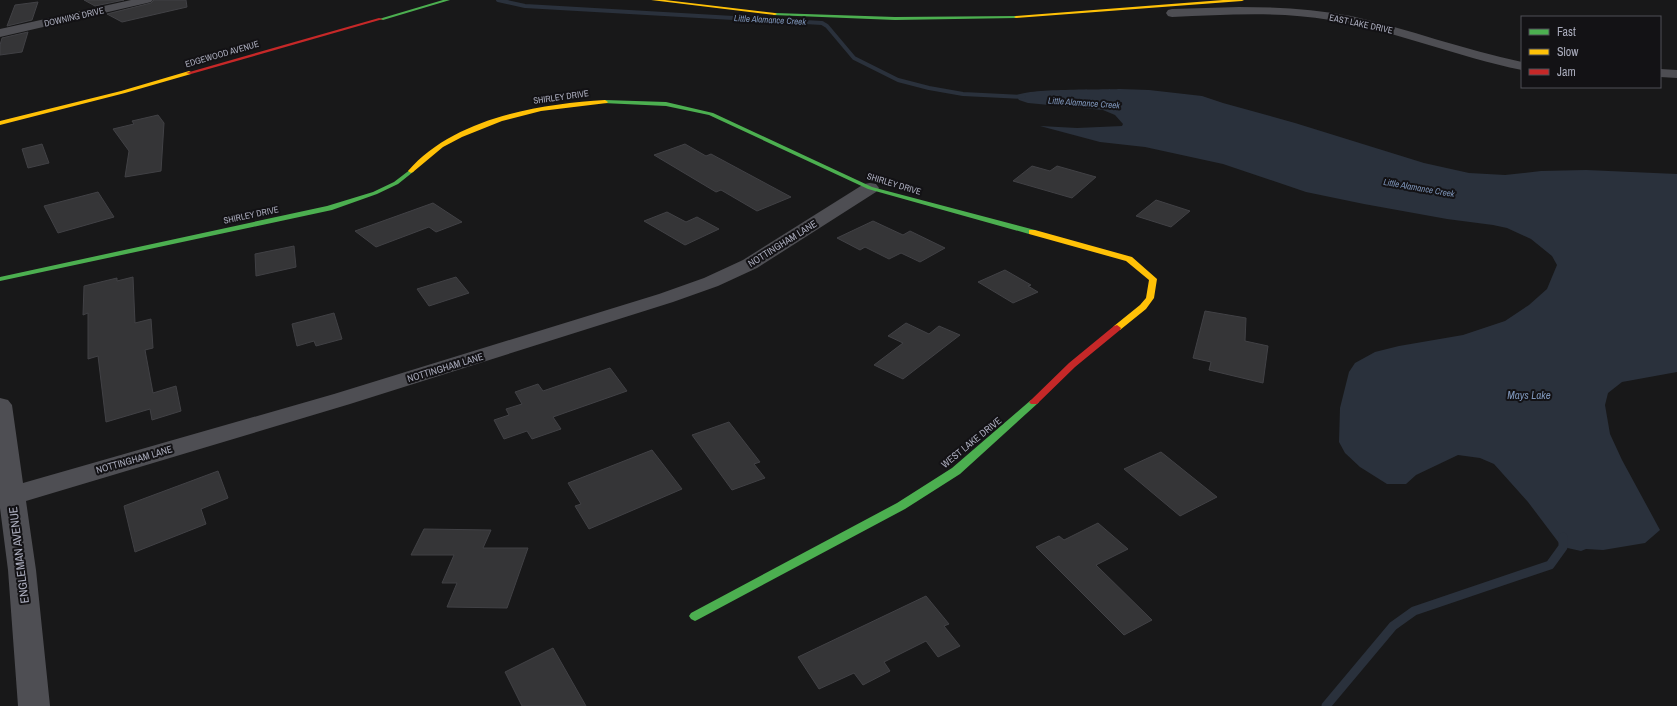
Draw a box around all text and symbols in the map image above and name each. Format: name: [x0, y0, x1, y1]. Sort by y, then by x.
street label: DOWNING DRIVE: [43, 4, 105, 30]
street label: EAST LAKE DRIVE: [1328, 11, 1394, 37]
water label: Little Alamance Creek: [734, 12, 807, 28]
legend: [1521, 16, 1661, 88]
text: Fast: [1557, 24, 1576, 40]
street label: EDGEWOOD AVENUE: [184, 38, 260, 70]
text: Slow: [1557, 44, 1579, 60]
text: Jam: [1557, 64, 1576, 80]
street label: SHIRLEY DRIVE: [532, 87, 590, 107]
water label: Little Alamance Creek: [1048, 94, 1121, 112]
street label: SHIRLEY DRIVE: [865, 170, 923, 198]
water label: Little Alamance Creek: [1382, 176, 1456, 200]
street label: SHIRLEY DRIVE: [222, 203, 280, 227]
street label: NOTTINGHAM LANE: [745, 217, 819, 270]
street label: NOTTINGHAM LANE: [406, 350, 485, 385]
water label: Mays Lake: [1507, 388, 1551, 402]
street label: WEST LAKE DRIVE: [938, 414, 1004, 471]
street label: NOTTINGHAM LANE: [94, 442, 174, 477]
street label: ENGLEMAN AVENUE: [5, 506, 33, 604]

